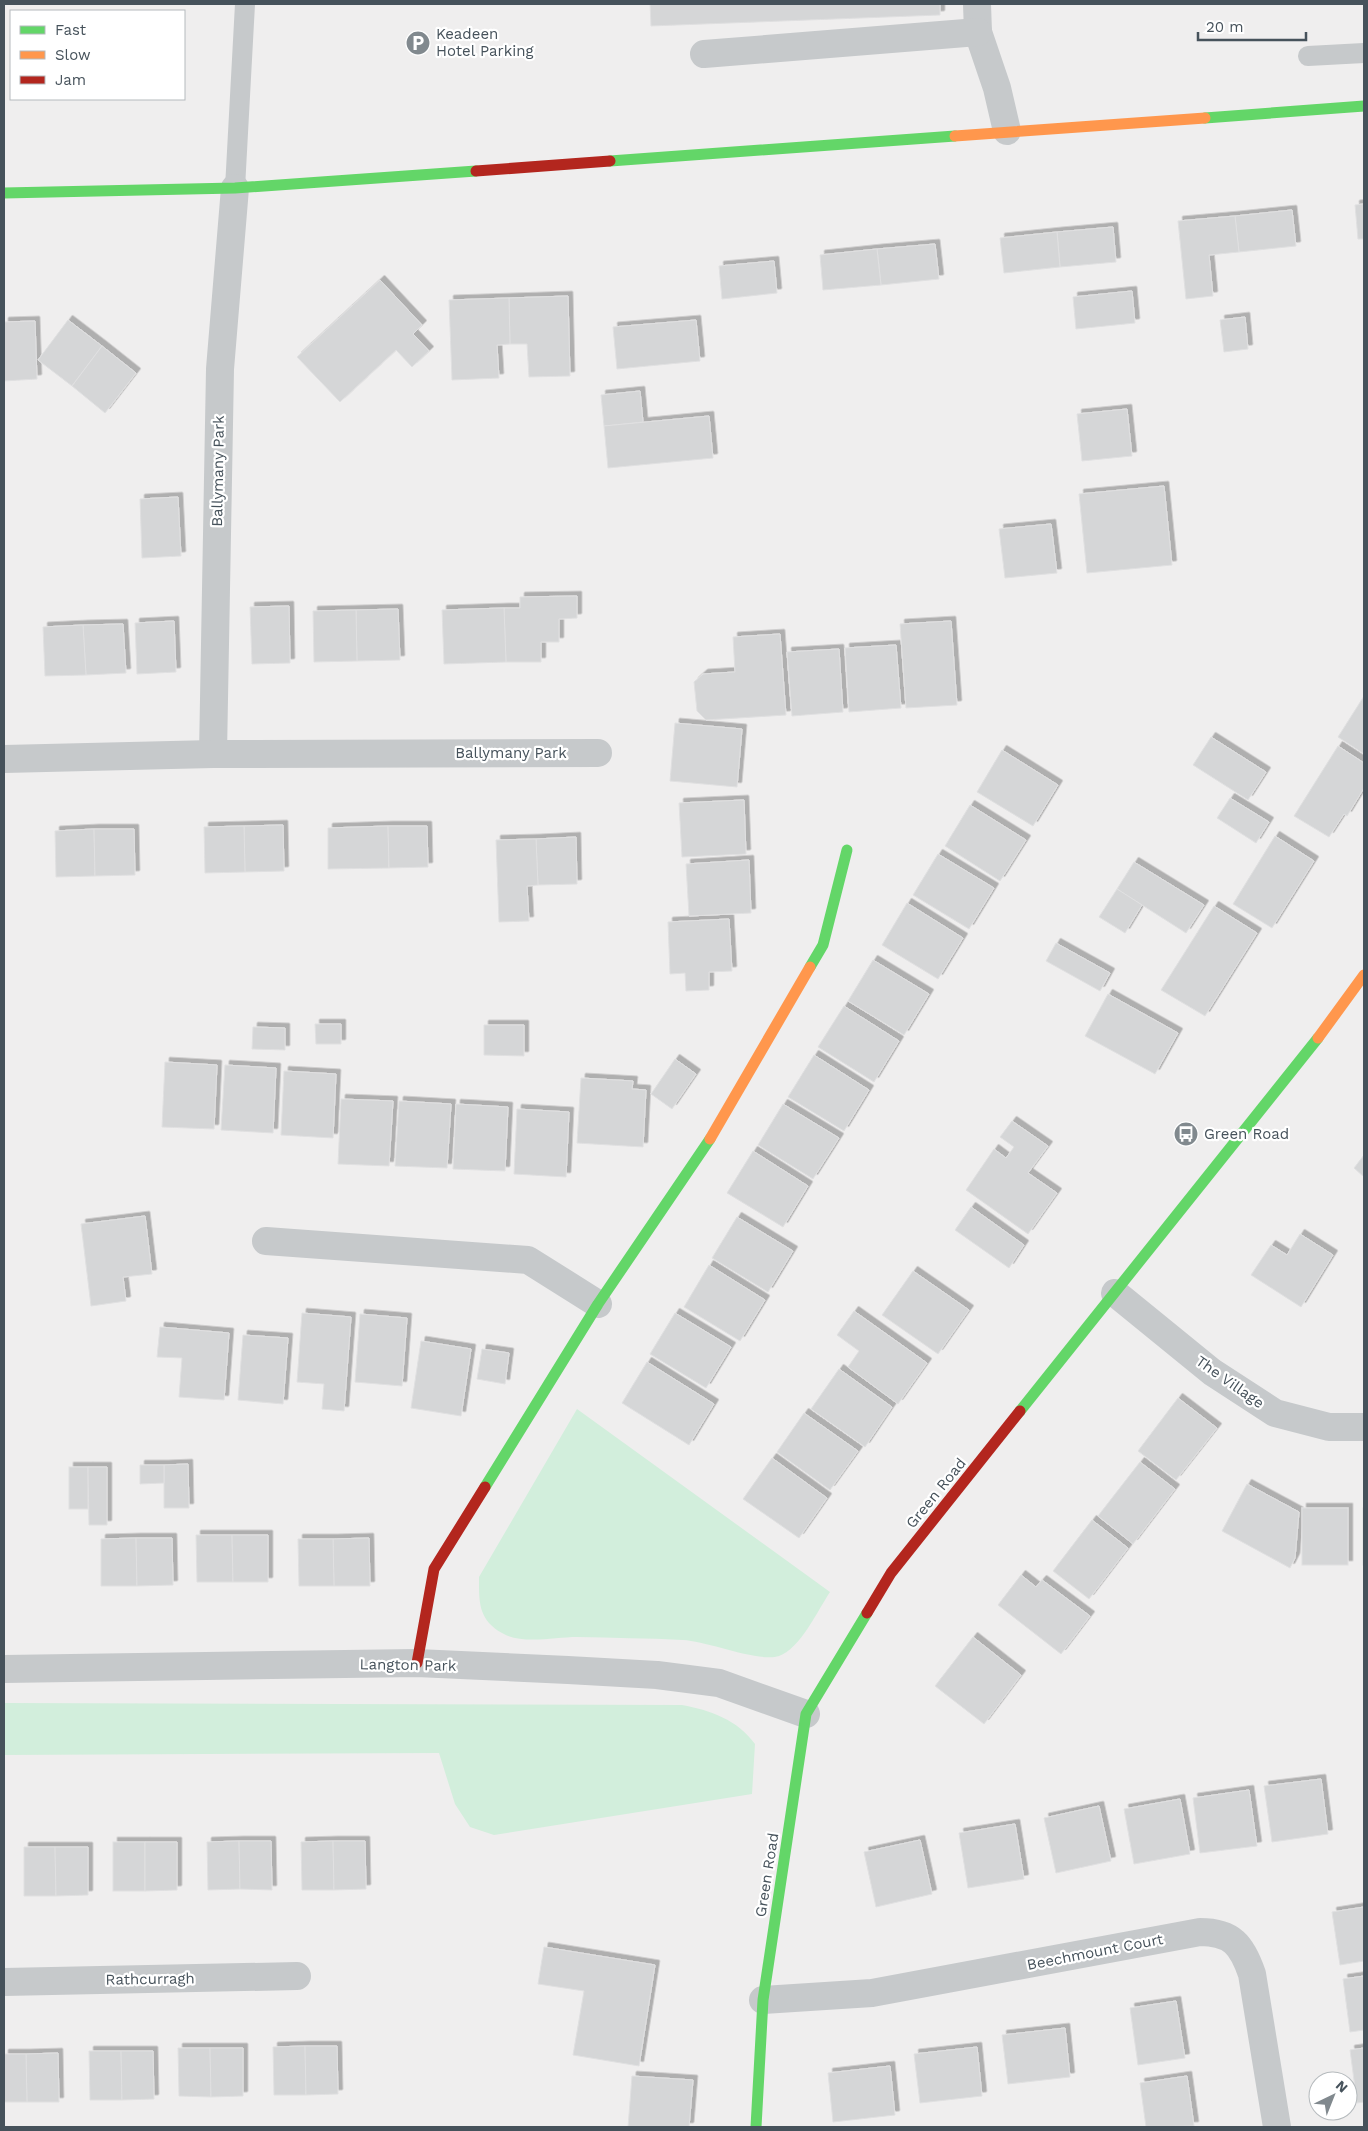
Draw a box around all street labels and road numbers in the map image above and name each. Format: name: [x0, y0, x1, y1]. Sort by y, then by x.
street label: Ballymany Park: [208, 415, 228, 527]
street label: Ballymany Park: [455, 744, 567, 762]
street label: The Village: [1192, 1352, 1268, 1412]
street label: Green Road: [902, 1454, 970, 1532]
street label: Langton Park: [360, 1655, 457, 1675]
street label: Green Road: [751, 1832, 783, 1918]
street label: Beechmount Court: [1025, 1930, 1165, 1974]
street label: Rathcurragh: [105, 1969, 195, 1989]

